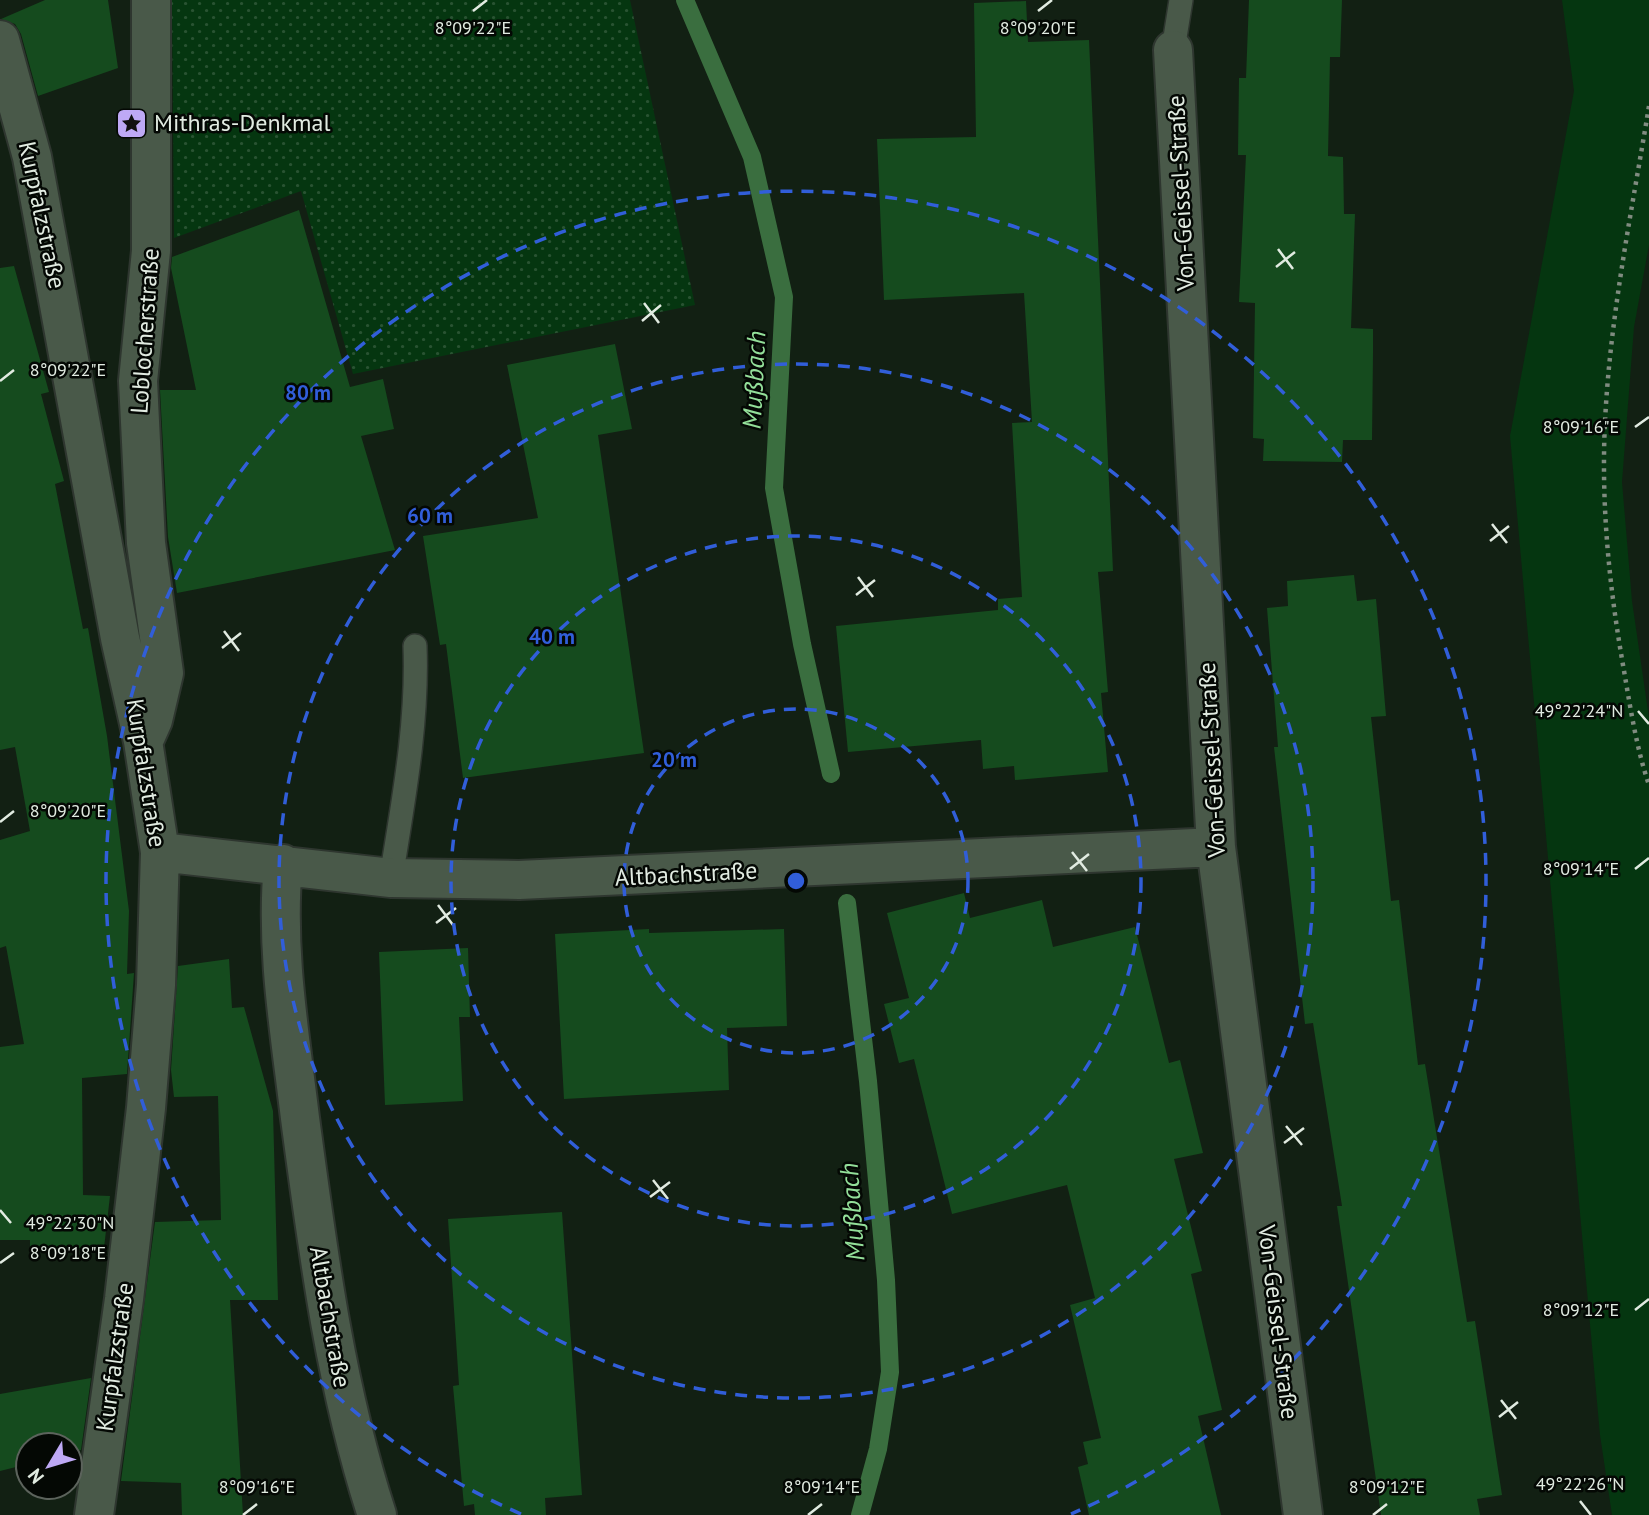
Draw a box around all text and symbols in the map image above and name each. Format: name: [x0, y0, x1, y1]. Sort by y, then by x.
text: 8°09'22"E: [435, 16, 511, 39]
text: 8°09'20"E: [1000, 16, 1076, 39]
street label: Von-Geissel-Straße: [1160, 95, 1201, 292]
place icon: Mithras-Denkmal: [114, 106, 148, 140]
place label: Mithras-Denkmal: [154, 107, 330, 138]
street label: Kurpfalzstraße: [12, 138, 73, 291]
street label: Loblocherstraße: [123, 247, 166, 415]
water label: Mußbach: [734, 330, 773, 430]
text: 8°09'22"E: [30, 358, 106, 381]
text: 80 m: [285, 379, 331, 406]
text: 8°09'16"E: [1543, 415, 1619, 438]
text: 60 m: [407, 502, 453, 529]
text: 40 m: [529, 623, 575, 650]
street label: Von-Geissel-Straße: [1191, 662, 1232, 859]
street label: Kurpfalzstraße: [119, 697, 174, 849]
text: 49°22'24"N: [1535, 699, 1623, 722]
text: 20 m: [651, 746, 697, 773]
text: 8°09'20"E: [30, 799, 106, 822]
street label: Altbachstraße: [614, 854, 758, 893]
text: 8°09'14"E: [1543, 857, 1619, 880]
centre of rings: [784, 869, 808, 893]
water label: Mußbach: [832, 1162, 871, 1262]
text: 49°22'30"N: [26, 1211, 114, 1234]
street label: Von-Geissel-Straße: [1251, 1222, 1306, 1421]
text: 8°09'18"E: [30, 1241, 106, 1264]
street label: Altbachstraße: [303, 1244, 358, 1390]
street label: Kurpfalzstraße: [89, 1281, 140, 1433]
text: 8°09'12"E: [1543, 1298, 1619, 1321]
north arrow: [14, 1431, 84, 1501]
text: N: [22, 1464, 49, 1489]
text: 49°22'26"N: [1536, 1472, 1624, 1495]
text: 8°09'16"E: [219, 1475, 295, 1498]
text: 8°09'14"E: [784, 1475, 860, 1498]
text: 8°09'12"E: [1349, 1475, 1425, 1498]

